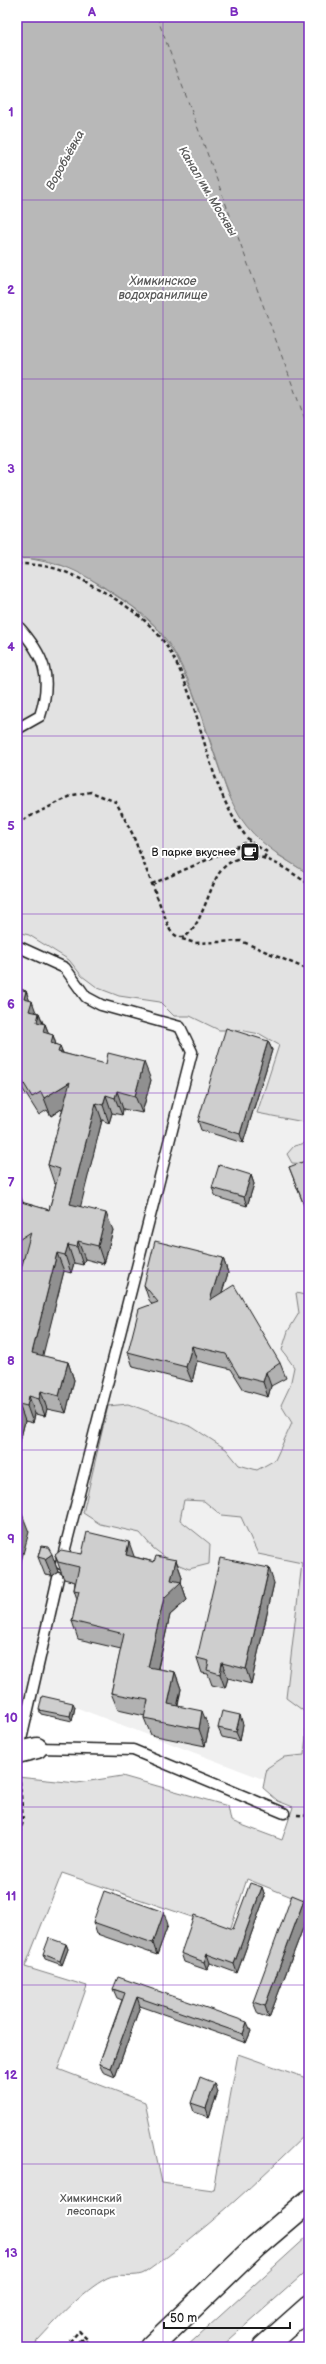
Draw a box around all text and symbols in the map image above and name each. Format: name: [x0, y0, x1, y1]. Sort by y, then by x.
text: A: [87, 4, 96, 20]
text: B: [229, 4, 239, 20]
text: 1: [8, 104, 14, 120]
water label: Воробьёвка: [43, 128, 88, 193]
water label: Канал им. Москвы: [175, 143, 241, 239]
water label: Химкинское водохранилище: [119, 274, 208, 303]
text: 2: [7, 282, 15, 298]
text: 3: [7, 461, 15, 477]
text: 4: [7, 639, 15, 655]
text: 5: [7, 818, 15, 834]
cafe icon: В парке вкуснее: [239, 841, 261, 863]
place label: В парке вкуснее: [151, 846, 236, 859]
text: 6: [7, 996, 15, 1012]
text: 7: [7, 1175, 15, 1191]
text: 8: [7, 1353, 15, 1369]
text: 9: [7, 1531, 15, 1547]
text: 10: [4, 1710, 18, 1726]
text: 11: [6, 1888, 16, 1904]
text: 12: [4, 2067, 18, 2083]
park label: Химкинский лесопарк: [60, 2192, 122, 2218]
text: 13: [4, 2245, 18, 2261]
scale bar: [164, 2304, 290, 2330]
text: 50 m: [170, 2311, 197, 2326]

